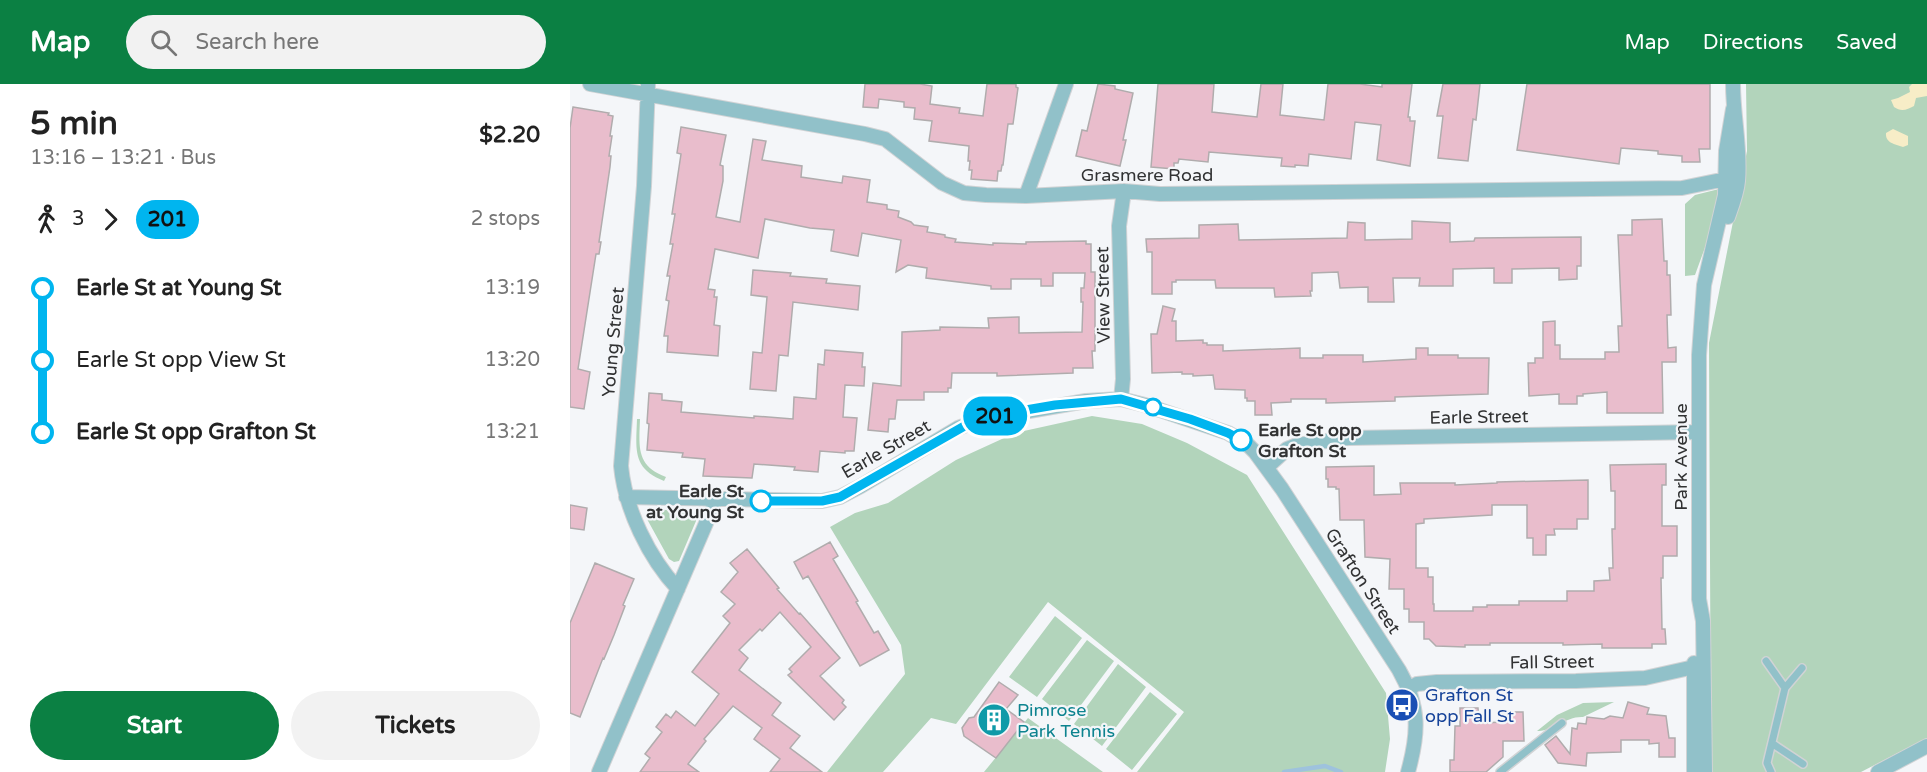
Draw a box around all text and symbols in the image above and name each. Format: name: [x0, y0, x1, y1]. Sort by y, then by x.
search box: [126, 15, 546, 69]
text: Map: [30, 25, 90, 59]
icon: search: [147, 26, 180, 59]
text: Search here: [195, 29, 319, 55]
text: Map: [1624, 30, 1670, 55]
text: Directions: [1703, 30, 1803, 55]
text: Saved: [1836, 30, 1897, 55]
text: 5 min: [30, 104, 118, 143]
text: $2.20: [479, 122, 540, 148]
text: 13:16 – 13:21 · Bus: [30, 146, 216, 170]
street label: Grasmere Road: [1081, 164, 1213, 186]
icon: walk: [30, 203, 63, 236]
icon: forward: [94, 203, 127, 236]
text: 3: [72, 207, 85, 231]
text: 201: [148, 207, 187, 232]
text: 2 stops: [471, 207, 540, 231]
street label: View Street: [1091, 246, 1115, 344]
text: Earle St at Young St: [76, 275, 281, 301]
text: 13:19: [485, 276, 540, 300]
street label: Young Street: [597, 286, 629, 398]
text: Earle St opp View St: [76, 347, 286, 373]
text: 13:20: [485, 348, 540, 372]
line badge: 201: [960, 396, 1030, 436]
unlabelled marker: [1144, 398, 1162, 416]
street label: Park Avenue: [1670, 403, 1692, 511]
text: 201: [975, 404, 1015, 429]
street label: Earle Street: [1429, 405, 1529, 429]
street label: Earle Street: [838, 415, 935, 483]
text: Earle St opp Grafton St: [76, 419, 316, 445]
place label: Earle St opp Grafton St: [1258, 419, 1362, 462]
text: 13:21: [485, 420, 540, 444]
marker: Earle St opp Grafton St: [1230, 429, 1252, 451]
place label: Earle St at Young St: [646, 480, 744, 523]
marker: Earle St at Young St: [750, 490, 772, 512]
street label: Grafton Street: [1321, 524, 1405, 638]
street label: Fall Street: [1509, 650, 1595, 674]
place label: Grafton St opp Fall St: [1425, 684, 1514, 727]
bus stop icon: Grafton St opp Fall St: [1384, 687, 1420, 723]
button: Start: [30, 691, 279, 760]
button: Tickets: [291, 691, 540, 760]
place label: Pimrose Park Tennis: [1017, 699, 1115, 742]
building icon: Pimrose Park Tennis: [976, 702, 1012, 738]

